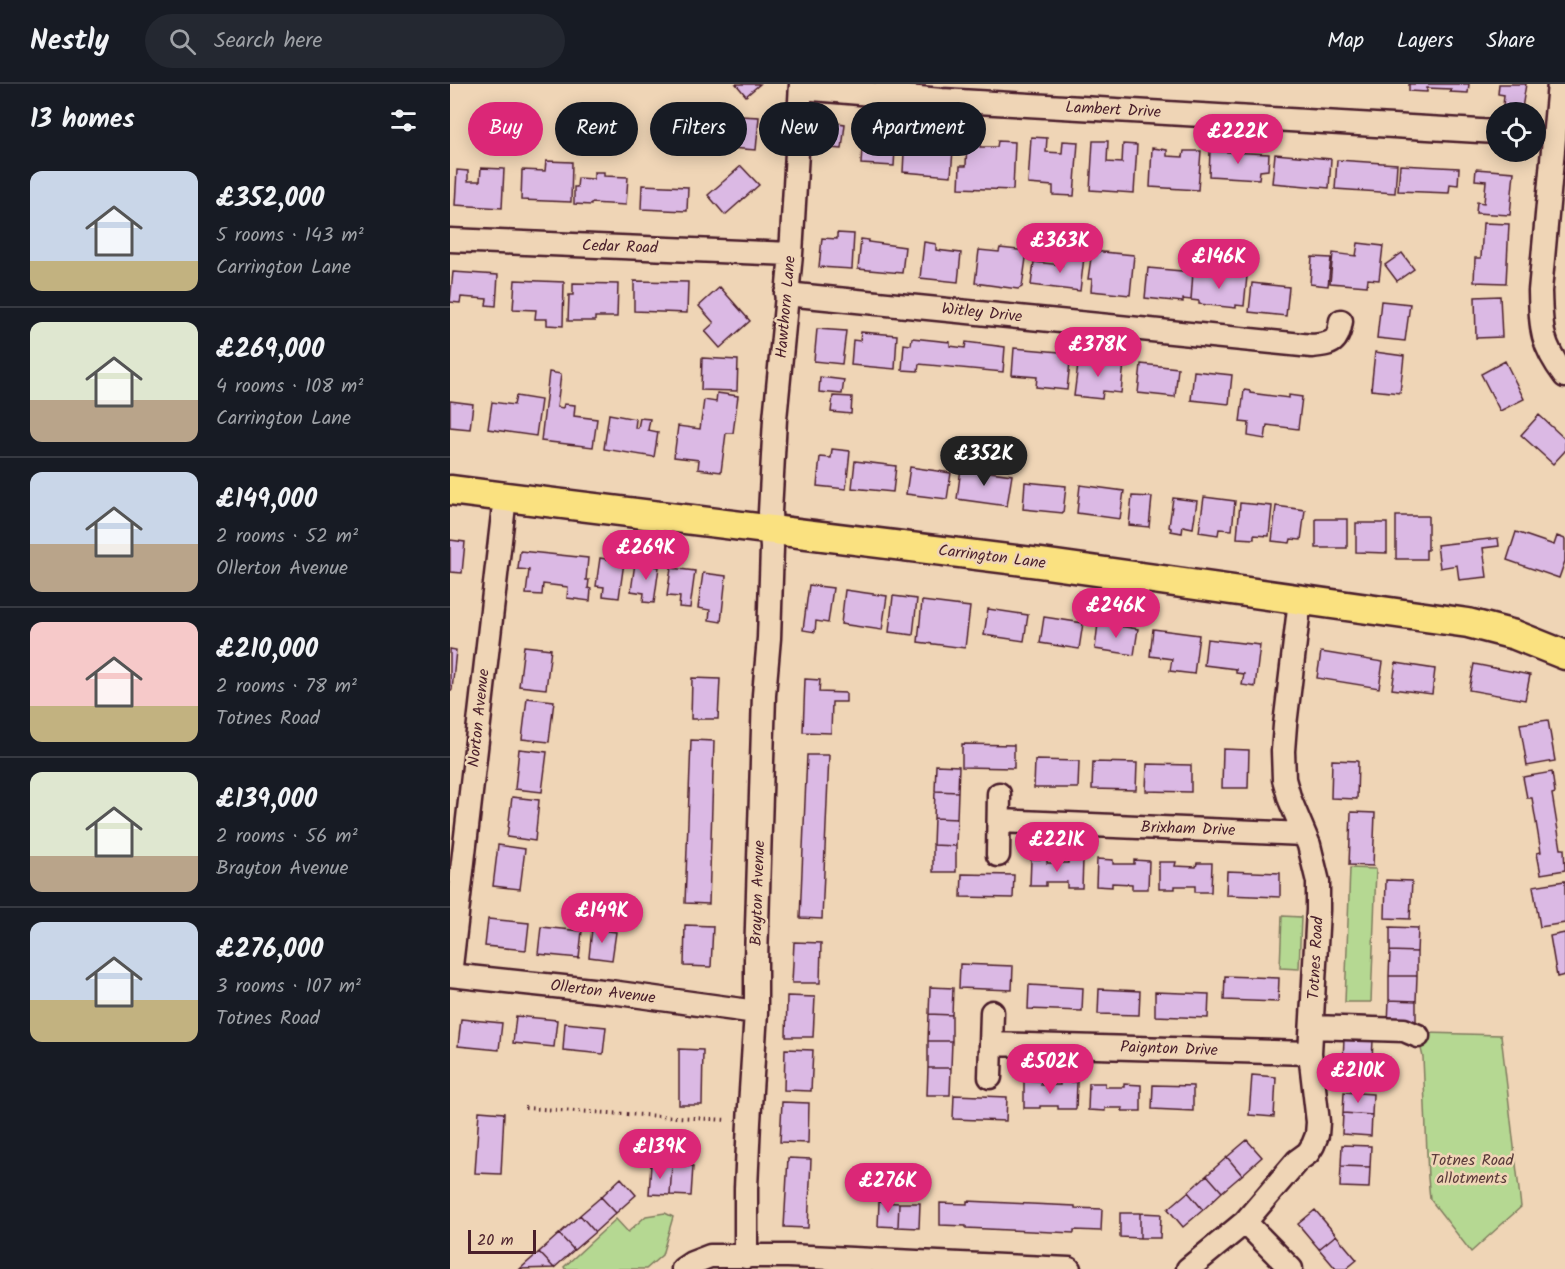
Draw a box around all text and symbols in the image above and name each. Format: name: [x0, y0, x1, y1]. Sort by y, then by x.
search box: [145, 14, 565, 68]
text: Nestly: [30, 19, 109, 64]
text: Search here: [214, 24, 323, 59]
icon: search: [166, 25, 199, 58]
text: Map: [1327, 25, 1364, 58]
text: Layers: [1397, 25, 1453, 58]
text: Share: [1486, 25, 1535, 58]
street label: Lambert Drive: [1064, 95, 1162, 125]
text: 13 homes: [30, 99, 135, 141]
chip: Buy: [468, 102, 543, 156]
chip: Rent: [555, 102, 638, 156]
chip: Filters: [650, 102, 747, 156]
chip: New: [759, 102, 839, 156]
chip: Apartment: [851, 102, 986, 156]
map controls: [1486, 102, 1546, 162]
button: locate: [1486, 102, 1546, 162]
icon: filters: [387, 104, 420, 137]
pin: £222K: [1196, 114, 1280, 165]
text: £222K: [1207, 117, 1269, 149]
text: £352,000: [216, 178, 324, 220]
icon: home: [78, 195, 150, 267]
text: 5 rooms · 143 m²: [216, 220, 364, 252]
pin: £363K: [1018, 223, 1102, 274]
text: £363K: [1030, 226, 1090, 258]
street label: Cedar Road: [582, 233, 659, 261]
pin: £146K: [1177, 239, 1261, 290]
text: £146K: [1192, 242, 1246, 274]
text: Carrington Lane: [216, 252, 351, 284]
street label: Hawthorn Lane: [769, 254, 803, 360]
street label: Witley Drive: [940, 296, 1024, 330]
pin: £378K: [1056, 327, 1140, 378]
text: £269,000: [216, 329, 324, 371]
text: £378K: [1069, 330, 1127, 362]
icon: home: [78, 346, 150, 418]
text: 4 rooms · 108 m²: [216, 371, 363, 403]
text: Carrington Lane: [216, 403, 351, 435]
pin: £352K: [942, 436, 1026, 487]
text: £352K: [954, 439, 1014, 471]
text: £149,000: [216, 479, 317, 521]
icon: home: [78, 496, 150, 568]
text: 2 rooms · 52 m²: [216, 521, 358, 553]
pin: £269K: [604, 530, 688, 581]
text: £269K: [616, 533, 676, 565]
street label: Carrington Lane: [937, 538, 1047, 576]
text: Ollerton Avenue: [216, 553, 348, 585]
pin: £246K: [1074, 588, 1158, 639]
text: £246K: [1086, 591, 1146, 623]
text: £210,000: [216, 629, 318, 671]
icon: home: [78, 646, 150, 718]
street label: Norton Avenue: [461, 668, 497, 768]
text: 2 rooms · 78 m²: [216, 671, 357, 703]
text: Totnes Road: [216, 703, 320, 735]
text: £139,000: [216, 779, 317, 821]
icon: home: [78, 796, 150, 868]
street label: Brixham Drive: [1140, 815, 1236, 843]
text: 2 rooms · 56 m²: [216, 821, 358, 853]
pin: £221K: [1015, 822, 1099, 873]
text: £221K: [1029, 825, 1085, 857]
street label: Brayton Avenue: [744, 840, 772, 946]
text: Brayton Avenue: [216, 853, 348, 885]
pin: £149K: [560, 893, 644, 944]
text: £149K: [575, 896, 629, 928]
street label: Totnes Road: [1301, 915, 1331, 1000]
text: £276,000: [216, 929, 323, 971]
icon: home: [78, 946, 150, 1018]
text: 3 rooms · 107 m²: [216, 971, 361, 1003]
street label: Ollerton Avenue: [549, 973, 657, 1011]
text: Totnes Road: [216, 1003, 320, 1035]
street label: Paignton Drive: [1120, 1035, 1218, 1063]
pin: £502K: [1008, 1044, 1092, 1095]
text: £502K: [1021, 1047, 1079, 1079]
pin: £210K: [1316, 1053, 1400, 1104]
text: £210K: [1331, 1056, 1385, 1088]
pin: £139K: [618, 1129, 702, 1180]
text: £139K: [633, 1132, 687, 1164]
park label: Totnes Road allotments: [1430, 1148, 1515, 1191]
pin: £276K: [846, 1163, 930, 1214]
text: £276K: [859, 1166, 917, 1198]
scale bar: [468, 1227, 536, 1254]
text: 20 m: [477, 1228, 513, 1253]

